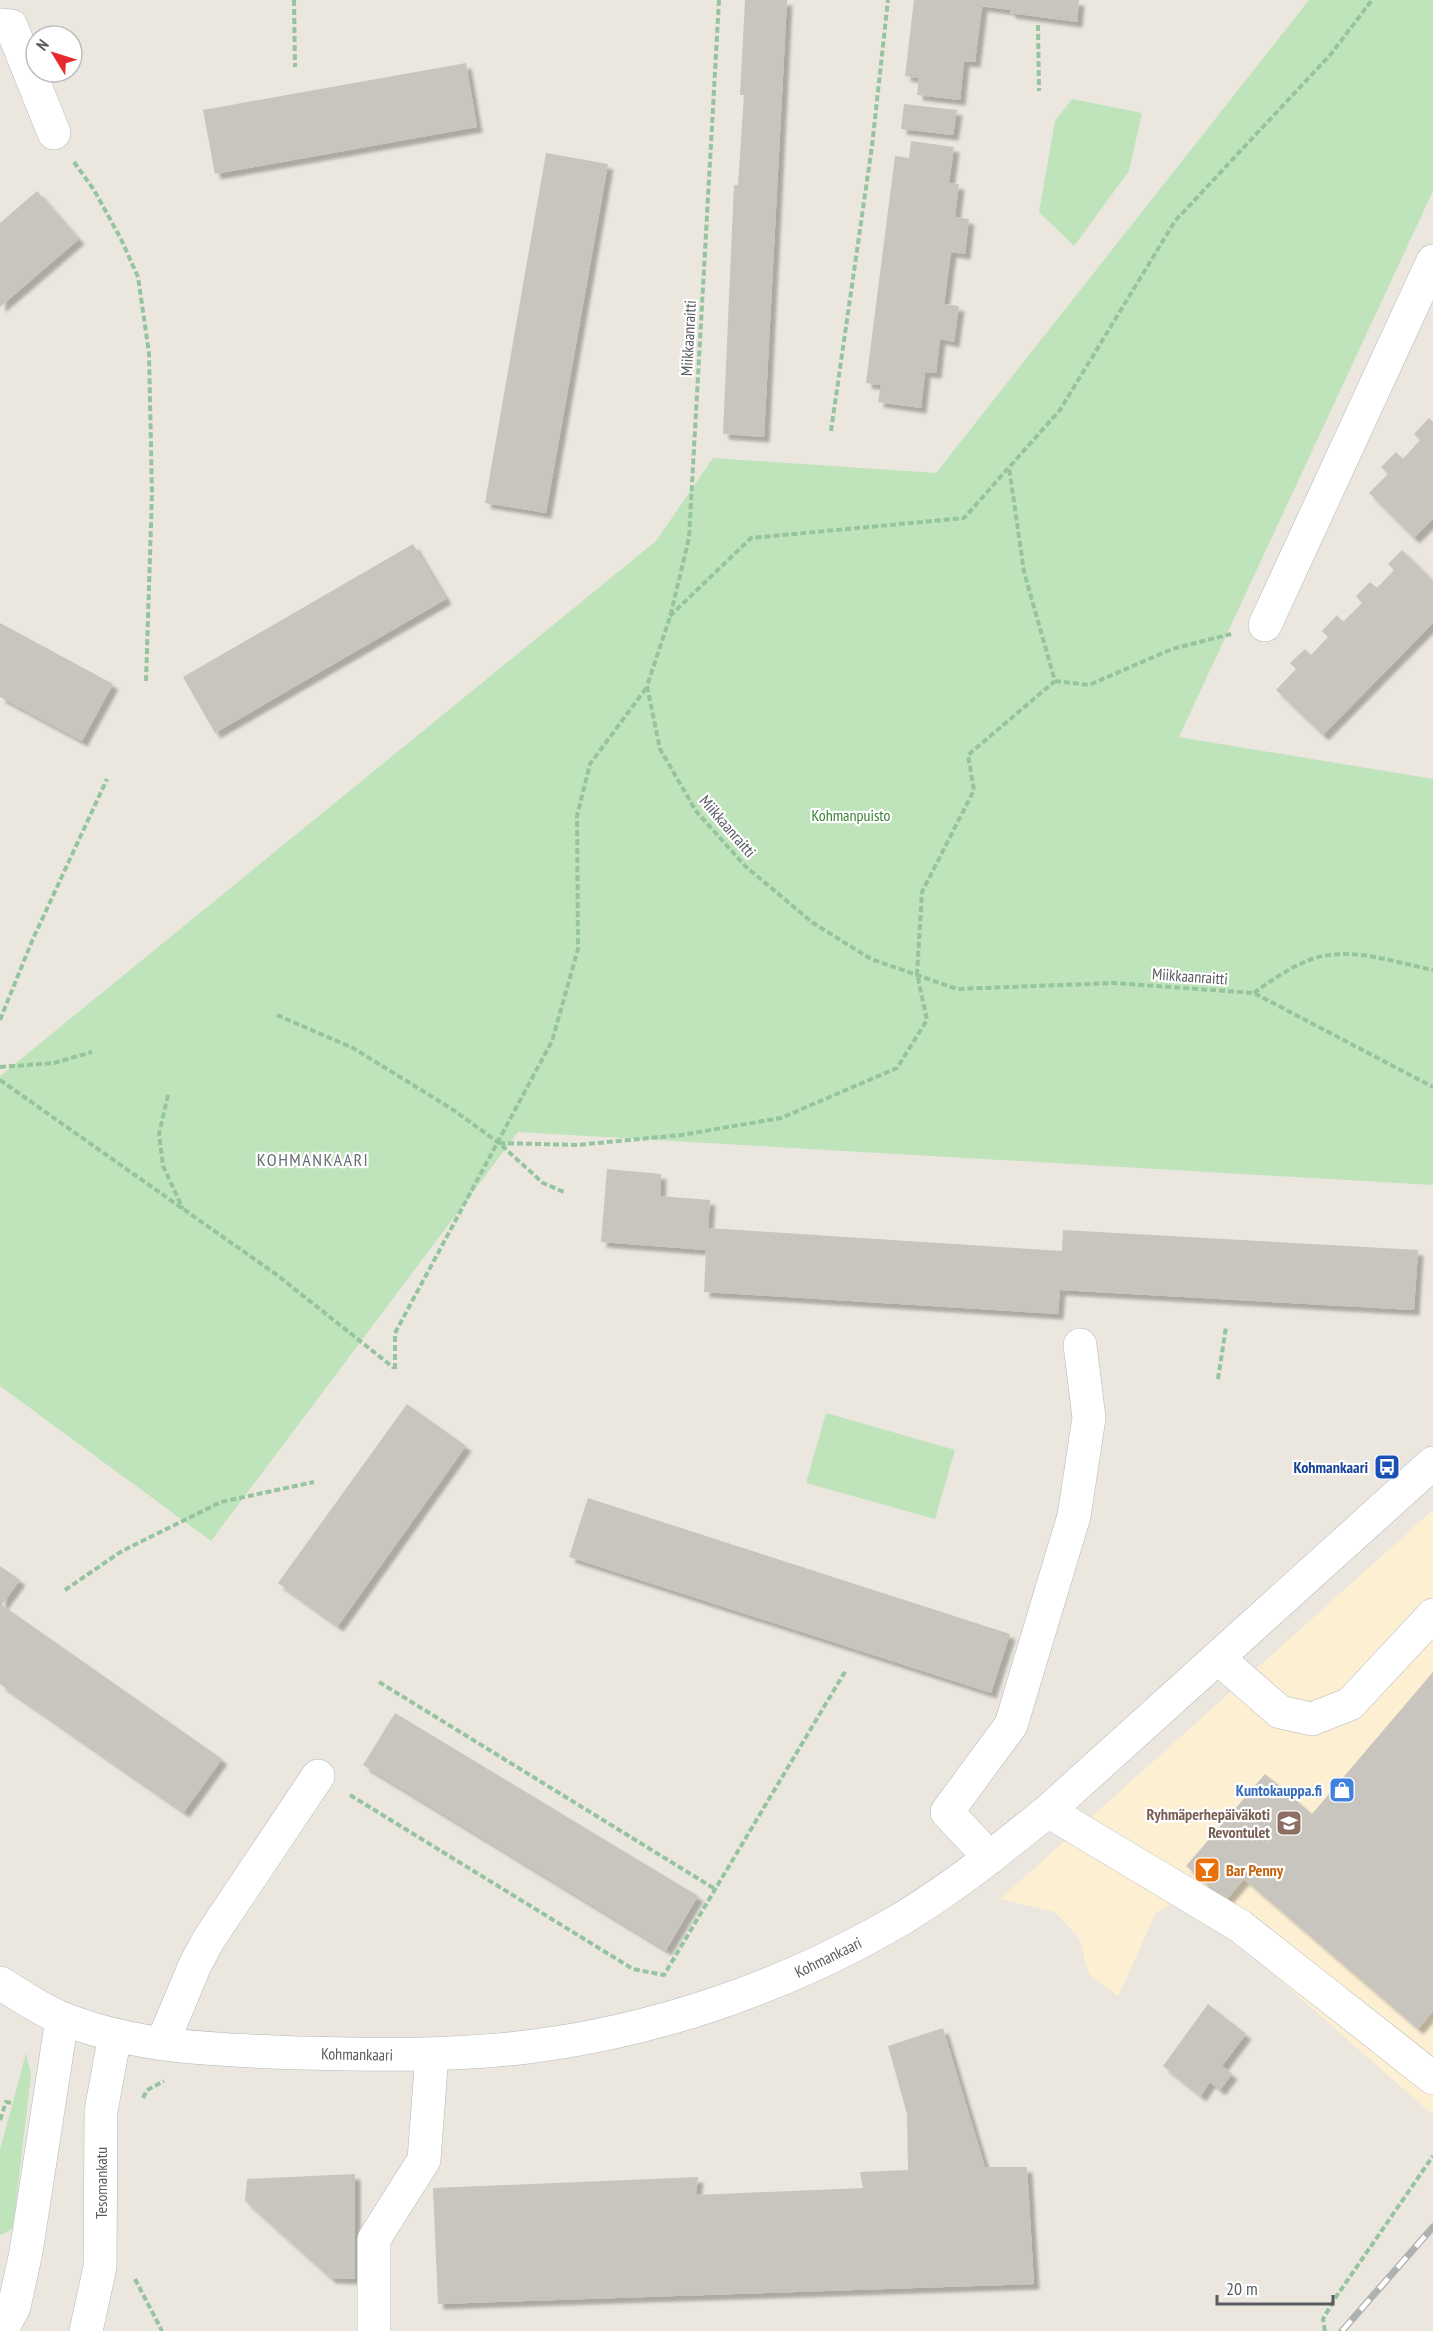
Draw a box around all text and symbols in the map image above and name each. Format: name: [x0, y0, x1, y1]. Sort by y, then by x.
north arrow: [24, 24, 84, 84]
text: N: [32, 35, 53, 54]
street label: Miikkaanraitti: [676, 300, 700, 376]
street label: Miikkaanraitti: [696, 791, 760, 861]
park label: Kohmanpuisto: [811, 805, 891, 825]
street label: Miikkaanraitti: [1151, 963, 1229, 989]
district label: KOHMANKAARI: [257, 1148, 369, 1171]
bus stop icon: Kohmankaari: [1372, 1452, 1402, 1482]
place label: Kohmankaari: [1294, 1457, 1368, 1477]
shop icon: Kuntokauppa.fi: [1327, 1775, 1357, 1805]
place label: Kuntokauppa.fi: [1236, 1780, 1322, 1800]
place label: Ryhmäperhepäiväkoti Revontulet: [1147, 1804, 1270, 1842]
school or university icon: Ryhmäperhepäiväkoti Revontulet: [1274, 1808, 1304, 1838]
bar icon: Bar Penny: [1192, 1855, 1222, 1885]
place label: Bar Penny: [1226, 1860, 1284, 1880]
street label: Kohmankaari: [791, 1932, 865, 1982]
street label: Kohmankaari: [321, 2043, 393, 2065]
street label: Tesomankatu: [91, 2147, 111, 2219]
scale bar: [1217, 2268, 1332, 2306]
text: 20 m: [1226, 2277, 1258, 2300]

